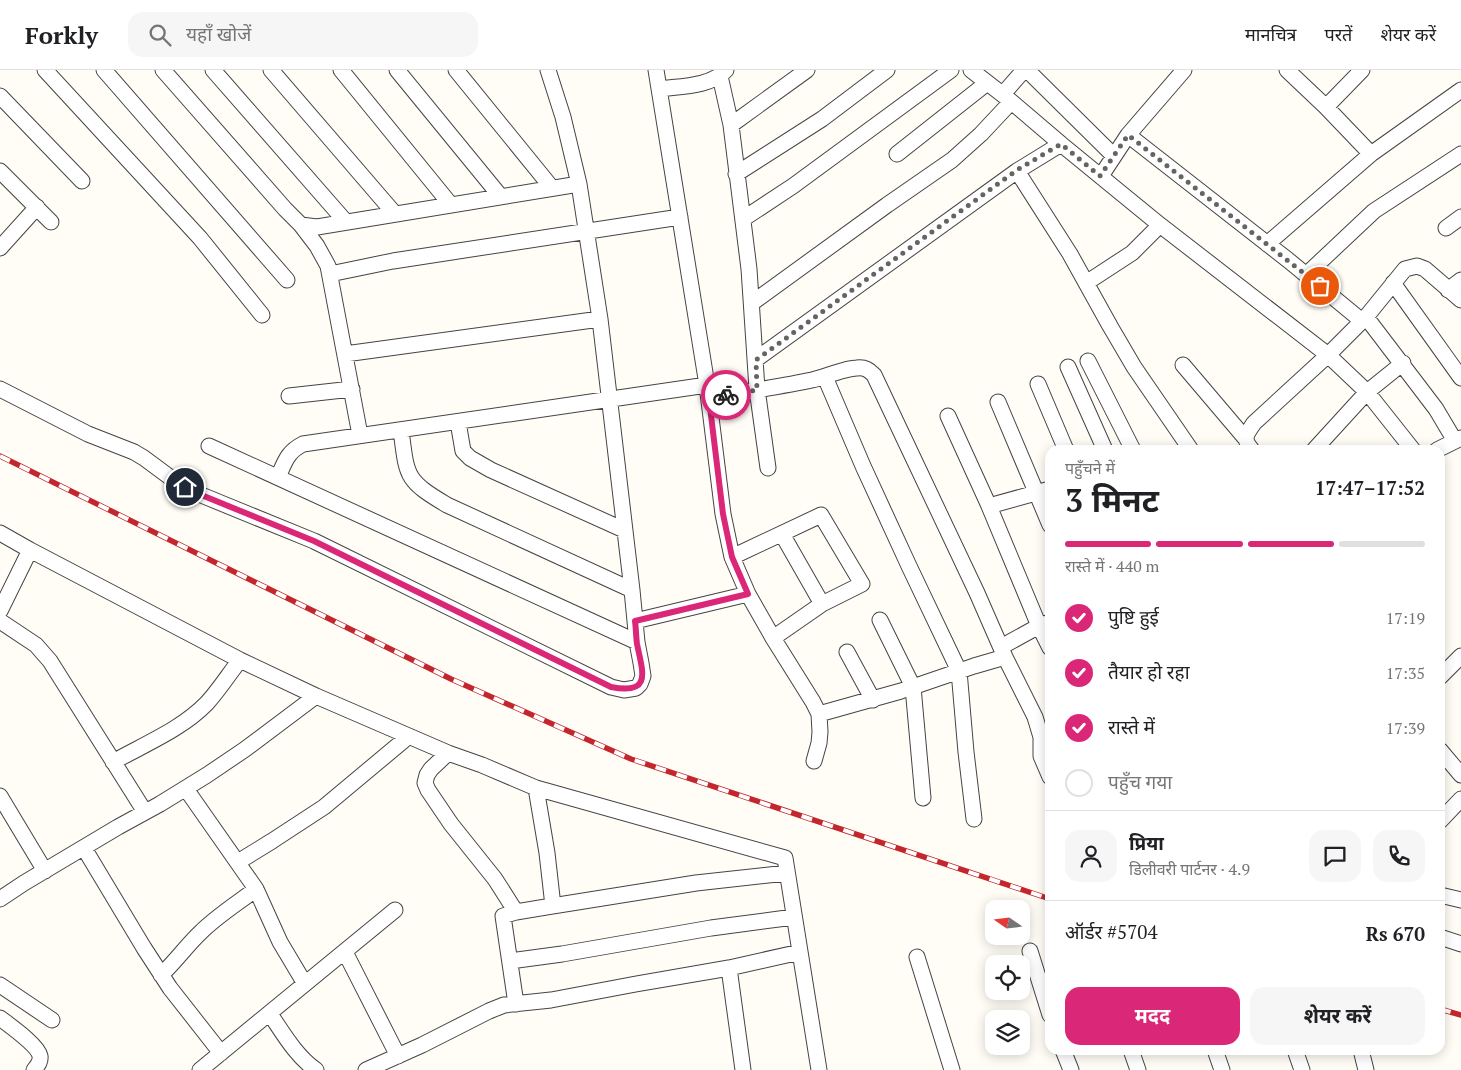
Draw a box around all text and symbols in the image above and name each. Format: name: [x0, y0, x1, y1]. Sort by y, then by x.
search box: [128, 12, 478, 57]
text: Forkly: [25, 19, 98, 51]
icon: search: [146, 21, 174, 49]
text: यहाँ खोजें: [186, 21, 251, 46]
text: मानचित्र: [1245, 22, 1297, 46]
text: परतें: [1325, 22, 1352, 46]
text: शेयर करें: [1380, 22, 1436, 46]
pin: [1299, 265, 1341, 307]
icon: bag: [1306, 272, 1334, 300]
courier: [701, 370, 751, 420]
icon: bike: [712, 381, 740, 409]
text: पहुँचने में: [1065, 457, 1115, 479]
pin: [164, 466, 206, 508]
icon: home: [171, 473, 199, 501]
text: 17:47–17:52: [1315, 475, 1425, 500]
text: 3 मिनट: [1065, 479, 1159, 521]
text: रास्ते में · 440 m: [1065, 555, 1159, 577]
icon: check: [1065, 604, 1093, 632]
text: पुष्टि हुई: [1108, 604, 1159, 629]
text: 17:19: [1386, 607, 1425, 629]
icon: check: [1065, 659, 1093, 687]
text: तैयार हो रहा: [1108, 659, 1190, 684]
text: 17:35: [1386, 662, 1425, 684]
icon: check: [1065, 714, 1093, 742]
text: रास्ते में: [1108, 714, 1155, 739]
text: 17:39: [1386, 717, 1425, 739]
text: पहुँच गया: [1108, 769, 1172, 794]
button: person: [1065, 830, 1117, 882]
text: प्रिया: [1129, 830, 1164, 855]
button: chat: [1309, 830, 1361, 882]
button: phone: [1373, 830, 1425, 882]
text: डिलीवरी पार्टनर · 4.9: [1129, 858, 1250, 880]
north arrow: [985, 900, 1030, 945]
map controls: [985, 900, 1030, 1055]
text: ऑर्डर #5704: [1065, 919, 1158, 944]
text: Rs 670: [1366, 921, 1425, 946]
button: locate: [985, 955, 1030, 1000]
button: मदद: [1065, 987, 1240, 1045]
button: शेयर करें: [1250, 987, 1425, 1045]
button: layers: [985, 1010, 1030, 1055]

